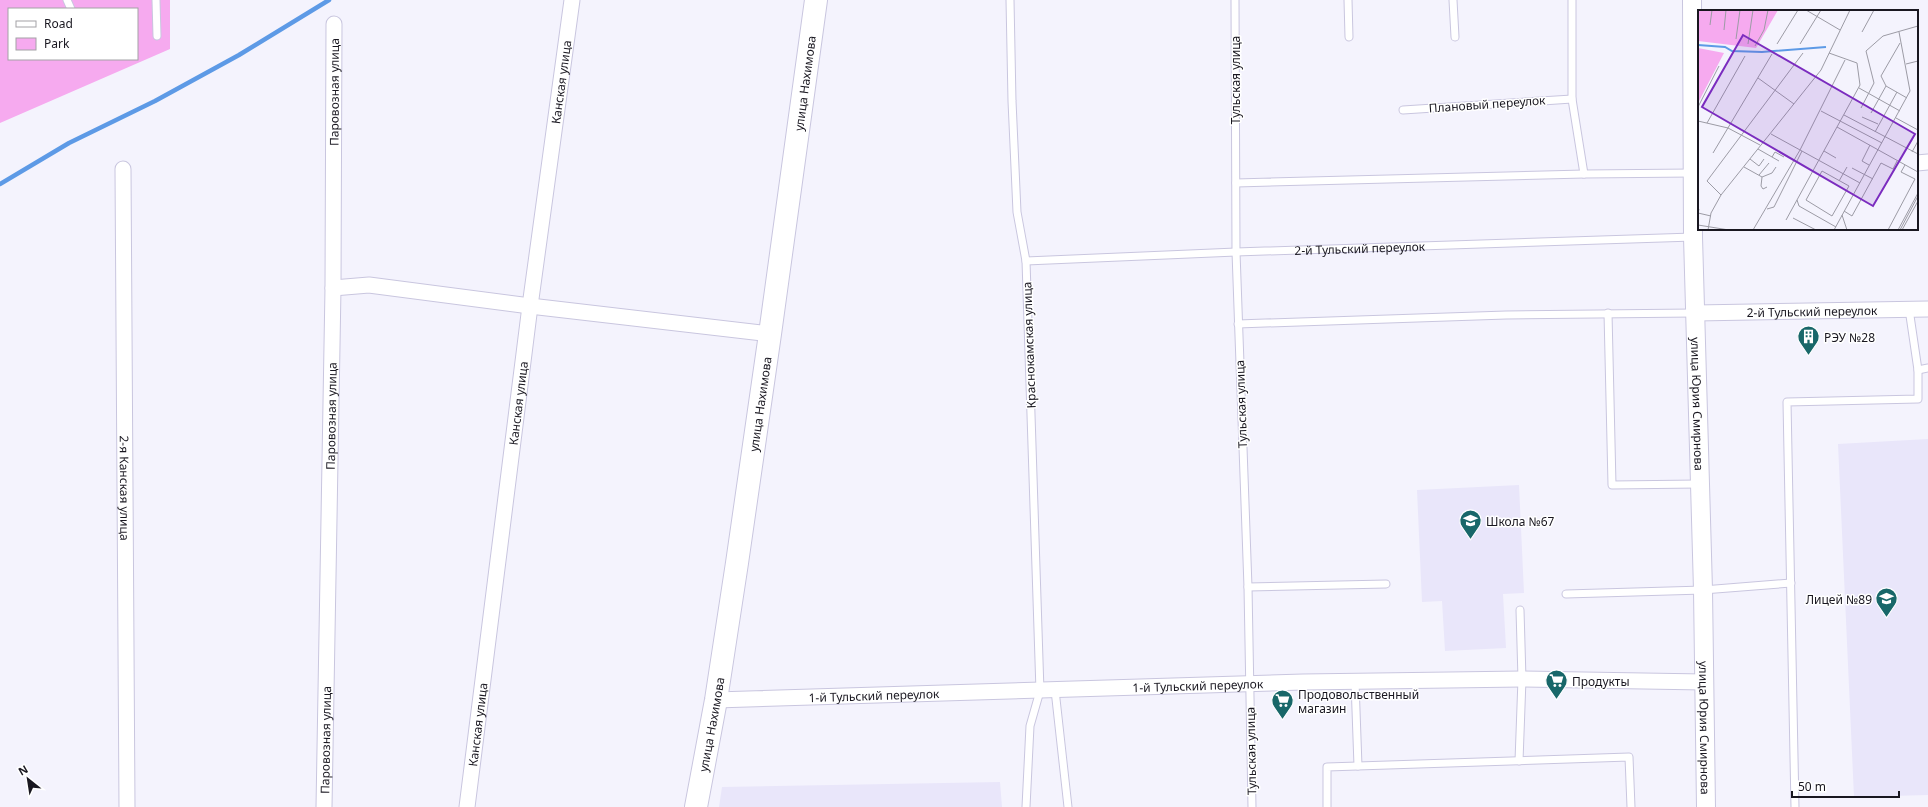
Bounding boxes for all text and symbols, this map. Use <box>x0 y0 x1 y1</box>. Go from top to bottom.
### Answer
legend <box>8 8 138 60</box>
inset map <box>1698 10 1918 230</box>
text: Road <box>44 15 73 32</box>
street label: улица Нахимова <box>790 34 820 132</box>
text: Park <box>44 35 70 52</box>
street label: Тульская улица <box>1227 36 1244 124</box>
street label: Паровозная улица <box>325 38 342 146</box>
street label: Канская улица <box>547 39 575 125</box>
street label: Плановый переулок <box>1428 91 1547 117</box>
street label: 2-й Тульский переулок <box>1294 237 1426 259</box>
street label: Краснокамская улица <box>1018 281 1040 409</box>
street label: 2-й Тульский переулок <box>1746 301 1878 321</box>
building icon: РЭУ №28 <box>1796 324 1822 357</box>
place label: РЭУ №28 <box>1824 329 1875 346</box>
street label: улица Юрия Смирнова <box>1687 337 1708 471</box>
street label: улица Нахимова <box>745 355 775 453</box>
street label: Канская улица <box>504 360 531 446</box>
street label: Тульская улица <box>1231 360 1251 448</box>
street label: Паровозная улица <box>321 362 340 470</box>
street label: 2-я Канская улица <box>116 435 134 541</box>
school or university icon: Школа №67 <box>1457 508 1483 541</box>
place label: Школа №67 <box>1486 513 1555 530</box>
school or university icon: Лицей №89 <box>1874 586 1900 619</box>
place label: Лицей №89 <box>1806 591 1872 608</box>
street label: улица Юрия Смирнова <box>1695 661 1714 795</box>
supermarket icon: Продукты <box>1544 668 1570 701</box>
place label: Продукты <box>1572 673 1630 690</box>
street label: 1-й Тульский переулок <box>1132 675 1264 696</box>
street label: улица Нахимова <box>694 676 728 773</box>
street label: Канская улица <box>464 682 491 768</box>
street label: 1-й Тульский переулок <box>808 685 940 706</box>
street label: Паровозная улица <box>316 686 335 794</box>
place label: Продовольственный магазин <box>1298 686 1419 717</box>
supermarket icon: Продовольственный магазин <box>1270 688 1296 721</box>
street label: Тульская улица <box>1242 707 1260 795</box>
north arrow <box>8 759 48 799</box>
text: N <box>15 761 30 779</box>
scale bar <box>1792 773 1899 799</box>
text: 50 m <box>1798 778 1826 795</box>

